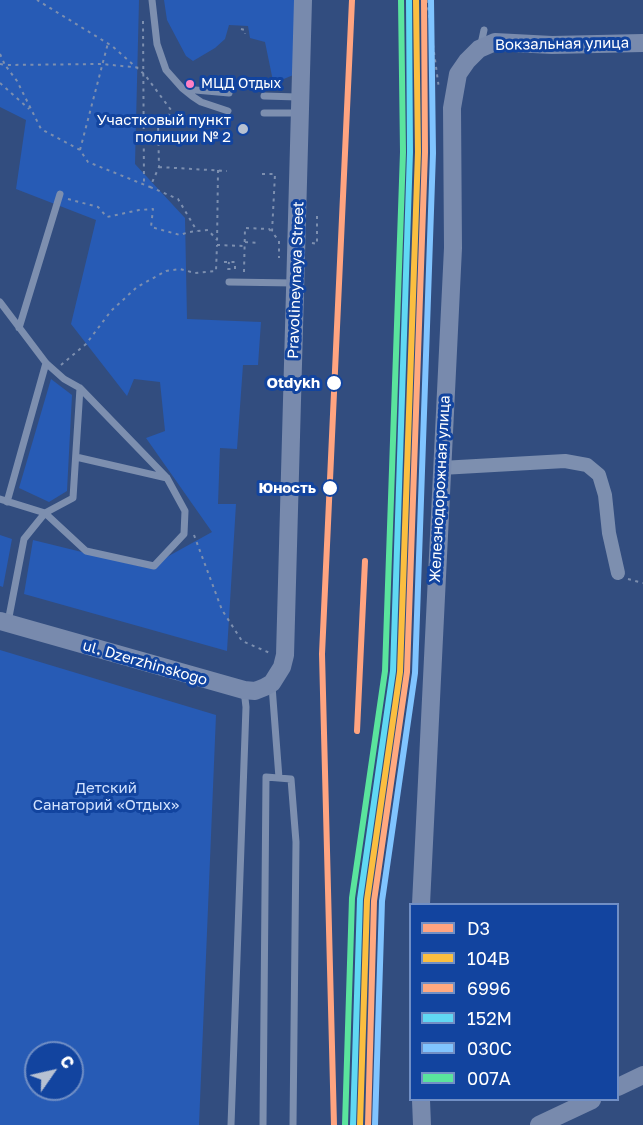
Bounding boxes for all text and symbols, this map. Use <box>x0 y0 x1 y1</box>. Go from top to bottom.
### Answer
street label: Вокзальная улица <box>495 34 629 54</box>
place label: МЦД Отдых <box>201 76 281 92</box>
marker: МЦД Отдых <box>184 78 196 90</box>
place label: Участковый пункт полиции № 2 <box>97 111 231 146</box>
marker: Участковый пункт полиции № 2 <box>236 122 250 136</box>
street label: Pravolineynaya Street <box>284 201 308 359</box>
place label: Otdykh <box>266 374 320 392</box>
marker: Otdykh <box>325 374 343 392</box>
street label: Железнодорожная улица <box>426 395 454 583</box>
place label: Юность <box>258 479 316 497</box>
marker: Юность <box>321 479 339 497</box>
street label: ul. Dzerzhinskogo <box>80 637 210 689</box>
park label: Детский Санаторий «Отдых» <box>33 779 179 814</box>
legend <box>409 903 619 1101</box>
text: D3 <box>467 917 490 939</box>
text: 104В <box>467 947 510 969</box>
text: 6996 <box>467 977 511 999</box>
text: 152М <box>467 1007 512 1029</box>
text: 030C <box>467 1037 512 1059</box>
north arrow <box>24 1041 84 1101</box>
text: С <box>56 1052 79 1072</box>
text: 007А <box>467 1067 511 1089</box>

